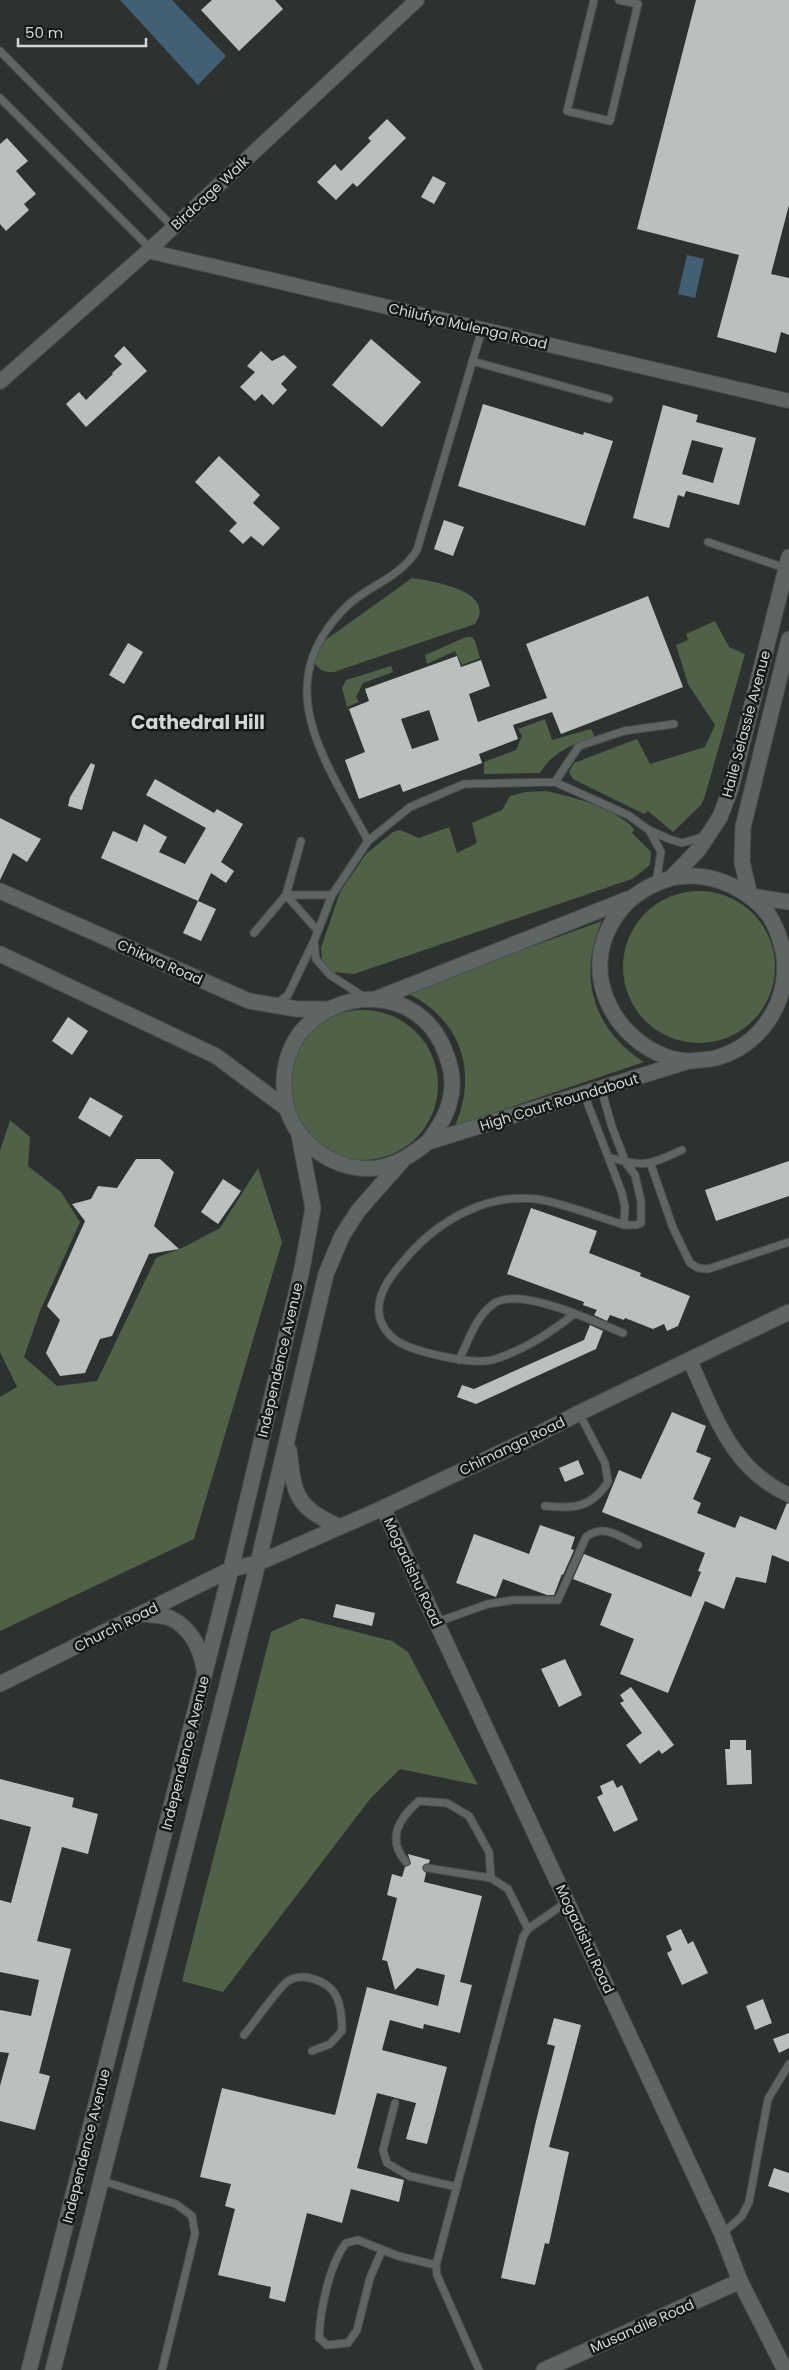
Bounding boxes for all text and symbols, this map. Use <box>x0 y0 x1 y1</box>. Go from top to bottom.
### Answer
scale bar <box>18 15 145 47</box>
text: 50 m <box>25 22 63 43</box>
street label: Birdcage Walk <box>166 151 254 235</box>
street label: Chilufya Mulenga Road <box>387 298 549 354</box>
street label: Haile Selassie Avenue <box>717 648 775 800</box>
district label: Cathedral Hill <box>131 709 265 736</box>
street label: Chikwa Road <box>114 934 206 990</box>
street label: High Court Roundabout <box>477 1068 641 1136</box>
street label: Independence Avenue <box>252 1280 308 1439</box>
street label: Chimanga Road <box>456 1412 568 1480</box>
street label: Mogadishu Road <box>379 1514 447 1630</box>
street label: Church Road <box>71 1597 161 1657</box>
street label: Independence Avenue <box>156 1674 214 1832</box>
street label: Mogadishu Road <box>551 1881 619 1997</box>
street label: Independence Avenue <box>57 2067 115 2225</box>
street label: Musandile Road <box>587 2294 697 2358</box>

